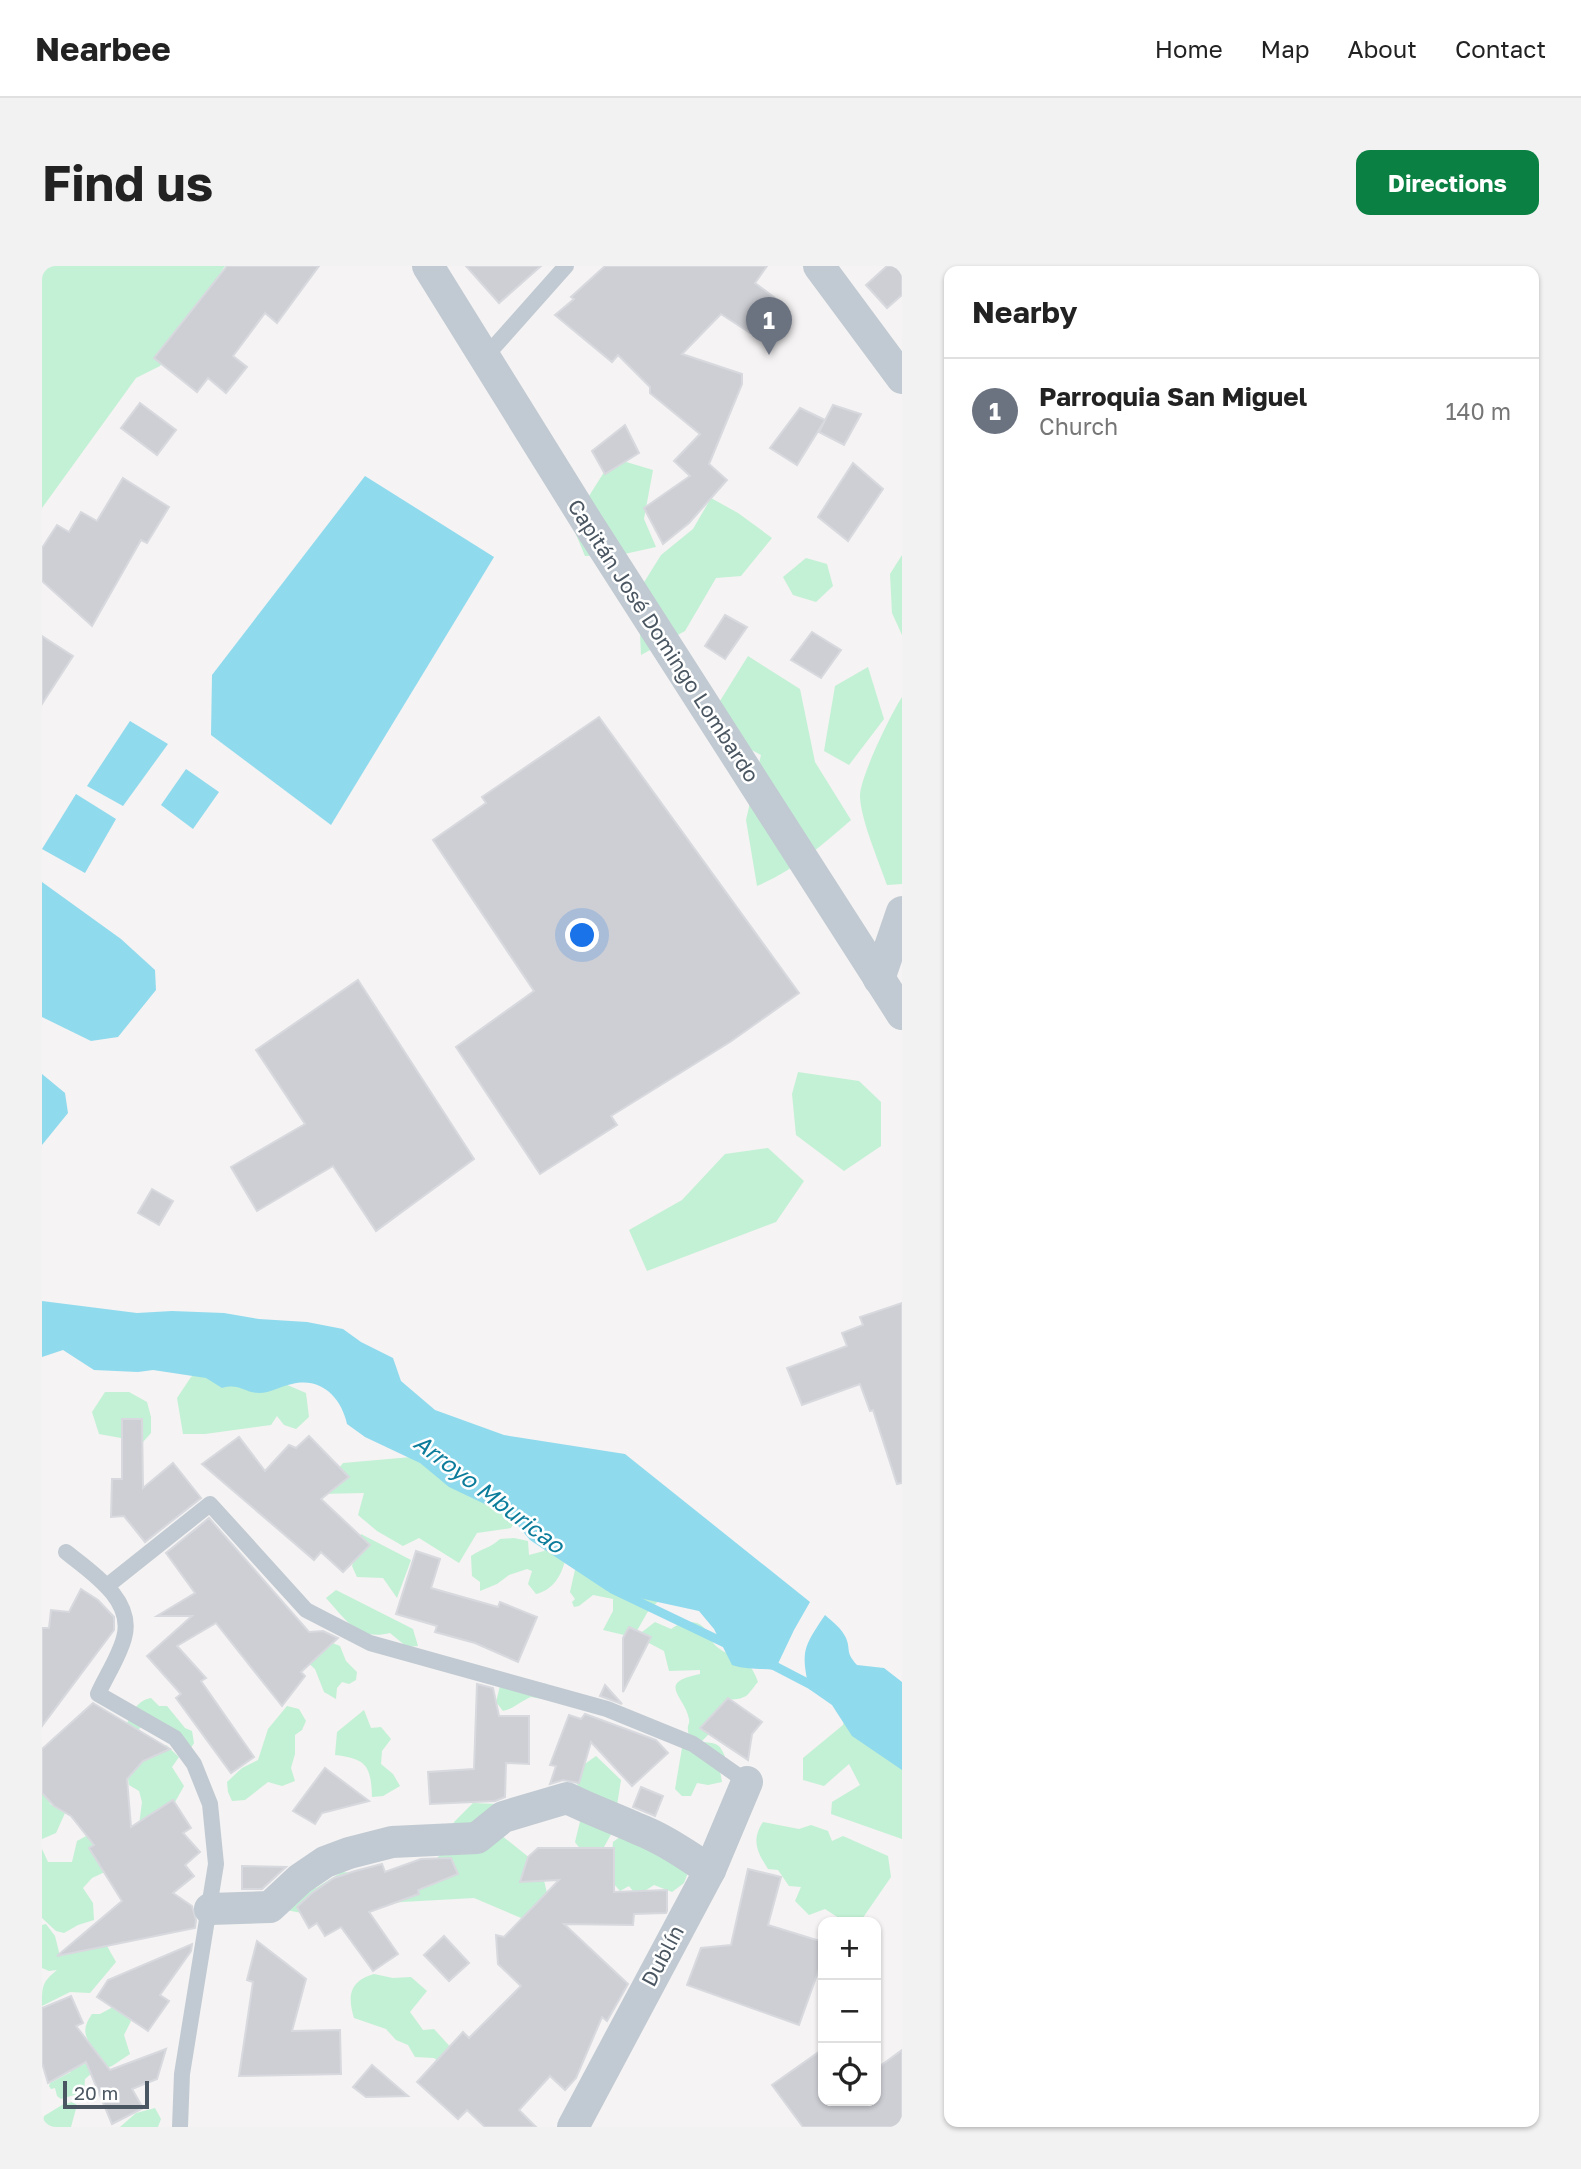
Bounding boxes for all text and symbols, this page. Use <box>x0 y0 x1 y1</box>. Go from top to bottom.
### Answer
text: Nearbee <box>35 29 171 68</box>
text: Home <box>1155 34 1223 63</box>
text: Map <box>1261 34 1310 63</box>
text: About <box>1348 34 1417 63</box>
text: Contact <box>1455 34 1546 63</box>
button: Directions <box>1356 150 1539 215</box>
text: Find us <box>42 153 213 212</box>
text: Nearby <box>972 294 1077 330</box>
pin: 1 <box>746 297 792 355</box>
text: Parroquia San Miguel <box>1039 381 1307 412</box>
text: 1 <box>989 397 1001 425</box>
text: 140 m <box>1445 397 1511 425</box>
text: Church <box>1039 412 1118 440</box>
street label: Capitán José Domingo Lombardo <box>562 494 765 787</box>
your location <box>565 918 599 952</box>
water label: Arroyo Mburicao <box>409 1428 571 1559</box>
map controls <box>818 1917 881 2106</box>
button: + <box>818 1917 881 1980</box>
street label: Dublín <box>635 1920 689 1991</box>
button: − <box>818 1980 881 2043</box>
button: locate <box>818 2043 881 2106</box>
scale bar <box>63 2078 149 2110</box>
text: 20 m <box>74 2081 118 2104</box>

